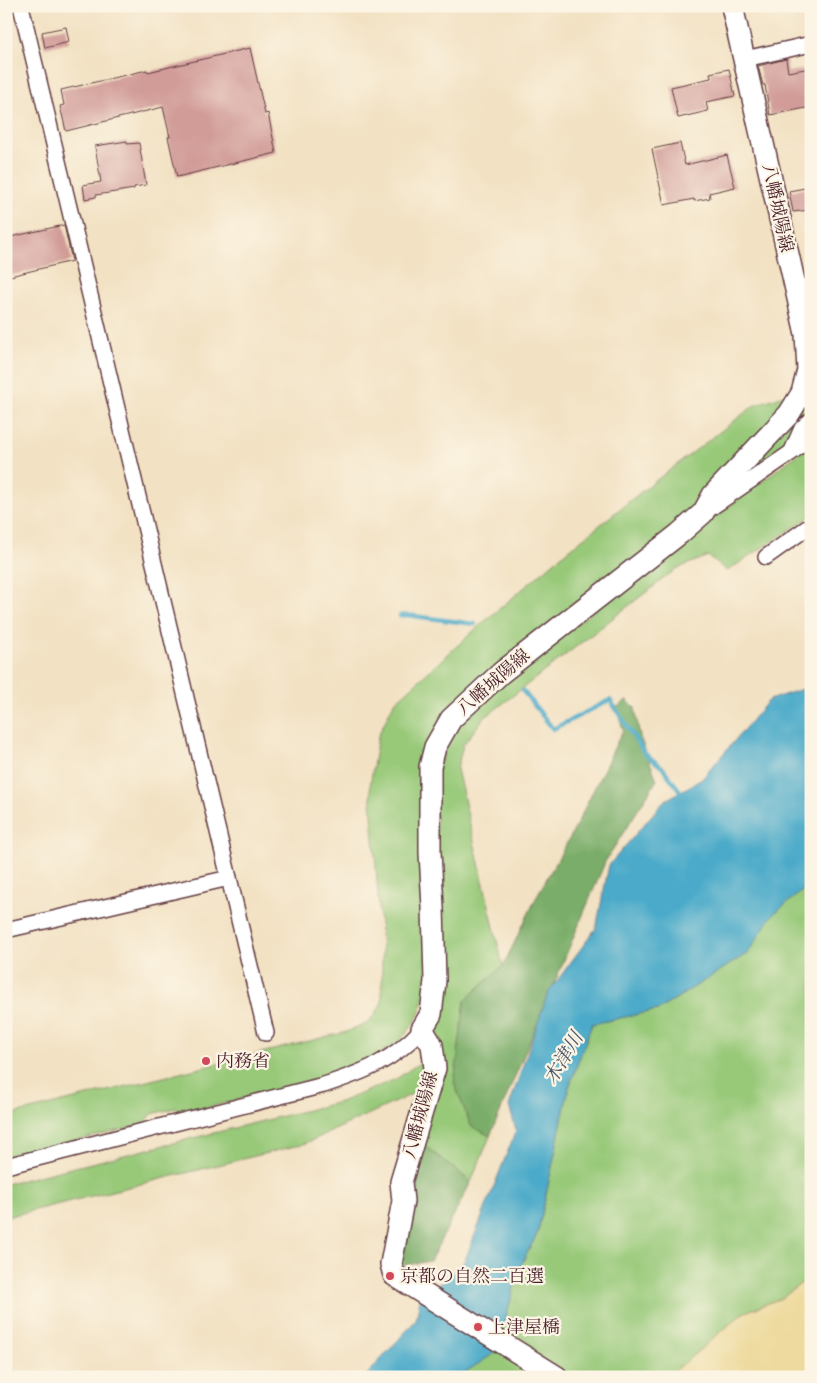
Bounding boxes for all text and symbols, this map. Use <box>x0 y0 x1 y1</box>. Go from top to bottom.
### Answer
street label: 八幡城陽線 <box>758 162 798 254</box>
street label: 八幡城陽線 <box>452 644 534 720</box>
water label: 木津川 <box>538 1026 589 1088</box>
place label: 内務省 <box>216 1050 270 1072</box>
marker: 内務省 <box>200 1055 212 1067</box>
street label: 八幡城陽線 <box>398 1069 442 1161</box>
place label: 京都の自然二百選 <box>400 1265 544 1287</box>
marker: 京都の自然二百選 <box>384 1270 396 1282</box>
place label: 上津屋橋 <box>488 1316 560 1338</box>
marker: 上津屋橋 <box>472 1321 484 1333</box>

